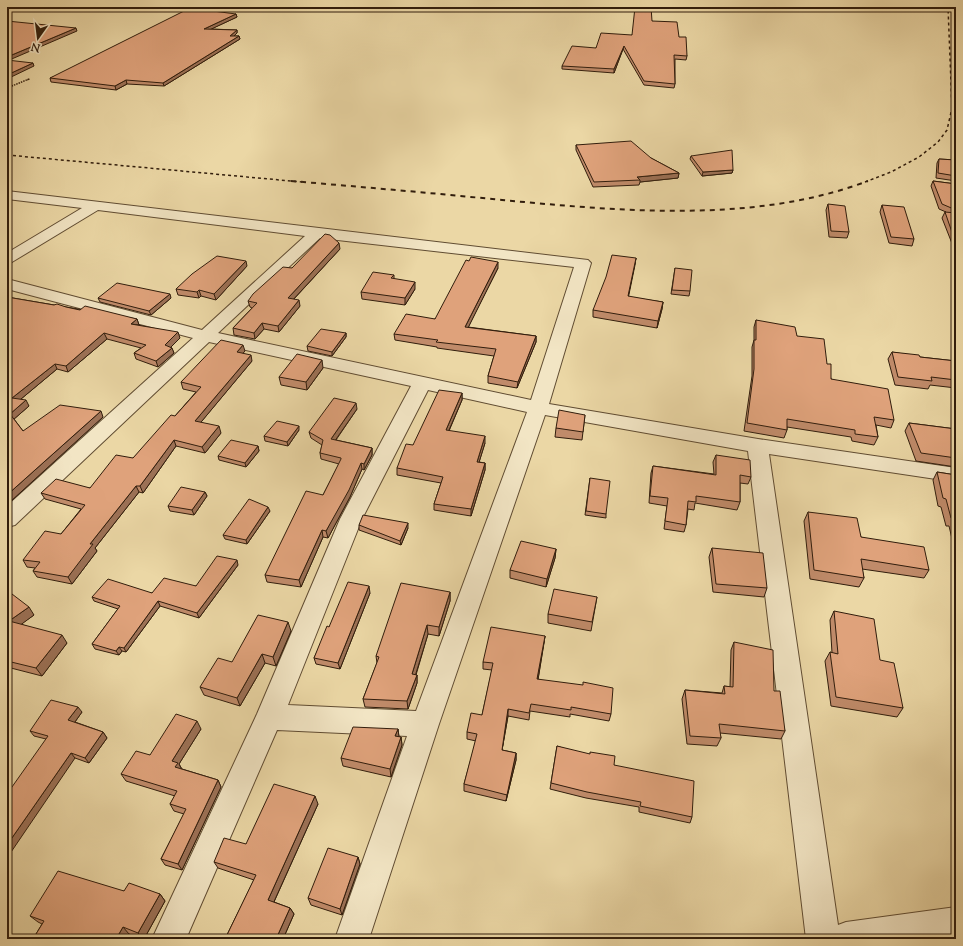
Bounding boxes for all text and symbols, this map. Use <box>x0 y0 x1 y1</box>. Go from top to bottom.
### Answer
north arrow <box>18 18 58 58</box>
text: N <box>29 38 43 56</box>

